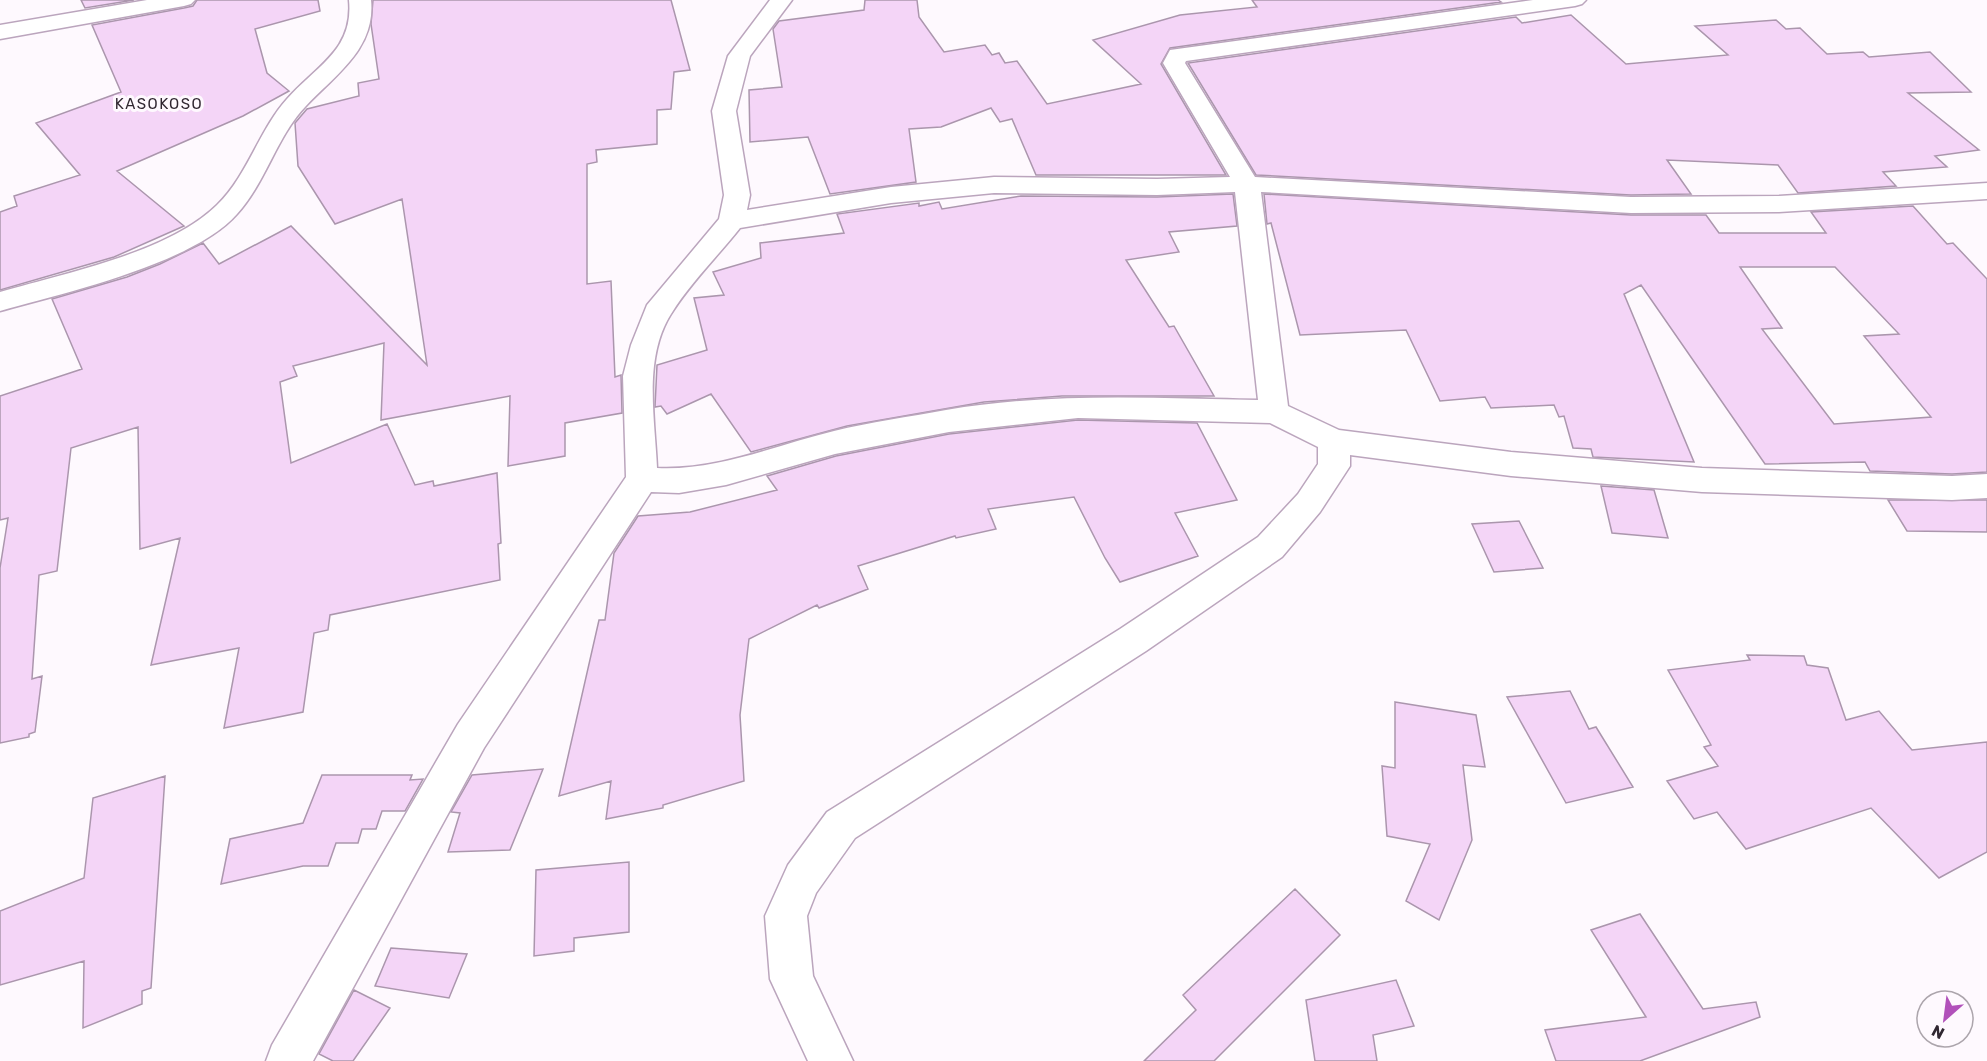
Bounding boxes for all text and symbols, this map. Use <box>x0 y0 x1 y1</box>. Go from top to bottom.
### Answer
district label: KASOKOSO <box>115 95 203 113</box>
north arrow <box>1915 989 1975 1049</box>
text: N <box>1929 1021 1948 1043</box>

